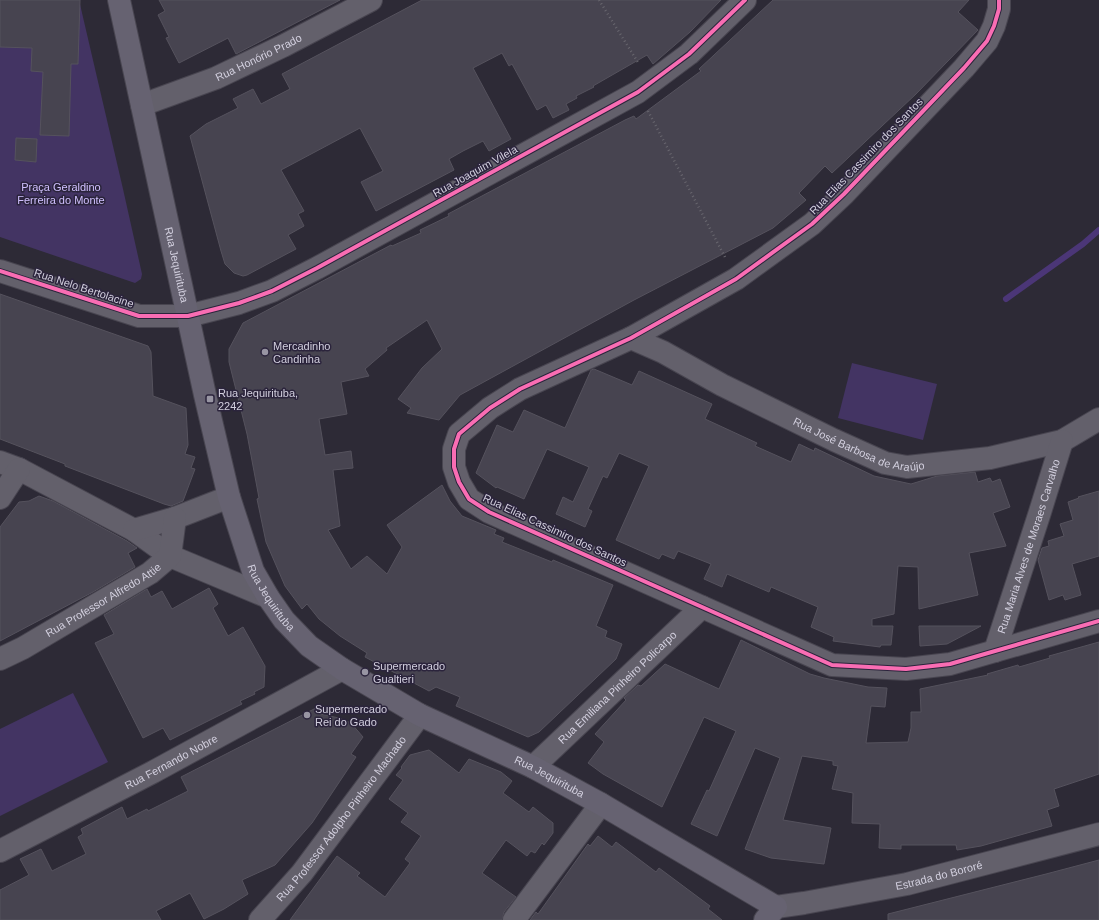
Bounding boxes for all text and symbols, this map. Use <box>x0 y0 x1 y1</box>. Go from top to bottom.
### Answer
street label: Rua Honório Prado <box>213 31 304 83</box>
street label: Rua Elias Cassimiro dos Santos <box>807 95 925 217</box>
street label: Rua Joaquim Vilela <box>431 142 520 199</box>
park label: Praça Geraldino Ferreira do Monte <box>17 181 105 206</box>
street label: Rua Jequirituba <box>163 226 191 305</box>
street label: Rua Nelo Bertolacine <box>33 266 135 310</box>
place label: Mercadinho Candinha <box>273 340 330 365</box>
marker: Mercadinho Candinha <box>260 347 270 357</box>
place label: Rua Jequirituba, 2242 <box>218 387 298 412</box>
marker: Rua Jequirituba, 2242 <box>205 394 215 404</box>
street label: Rua José Barbosa de Araújo <box>791 415 925 474</box>
street label: Rua Maria Alves de Moraes Carvalho <box>995 458 1062 635</box>
street label: Rua Elias Cassimiro dos Santos <box>481 491 629 569</box>
street label: Rua Professor Alfredo Attie <box>44 561 163 639</box>
street label: Rua Jequirituba <box>245 563 298 634</box>
street label: Rua Emiliana Pinheiro Policarpo <box>556 629 679 746</box>
place label: Supermercado Gualtieri <box>373 660 445 685</box>
marker: Supermercado Gualtieri <box>360 667 370 677</box>
place label: Supermercado Rei do Gado <box>315 703 387 728</box>
marker: Supermercado Rei do Gado <box>302 710 312 720</box>
street label: Rua Fernando Nobre <box>123 732 220 792</box>
street label: Rua Professor Adolpho Pinheiro Machado <box>274 734 408 904</box>
street label: Rua Jequirituba <box>513 753 587 800</box>
street label: Estrada do Bororé <box>894 859 984 892</box>

